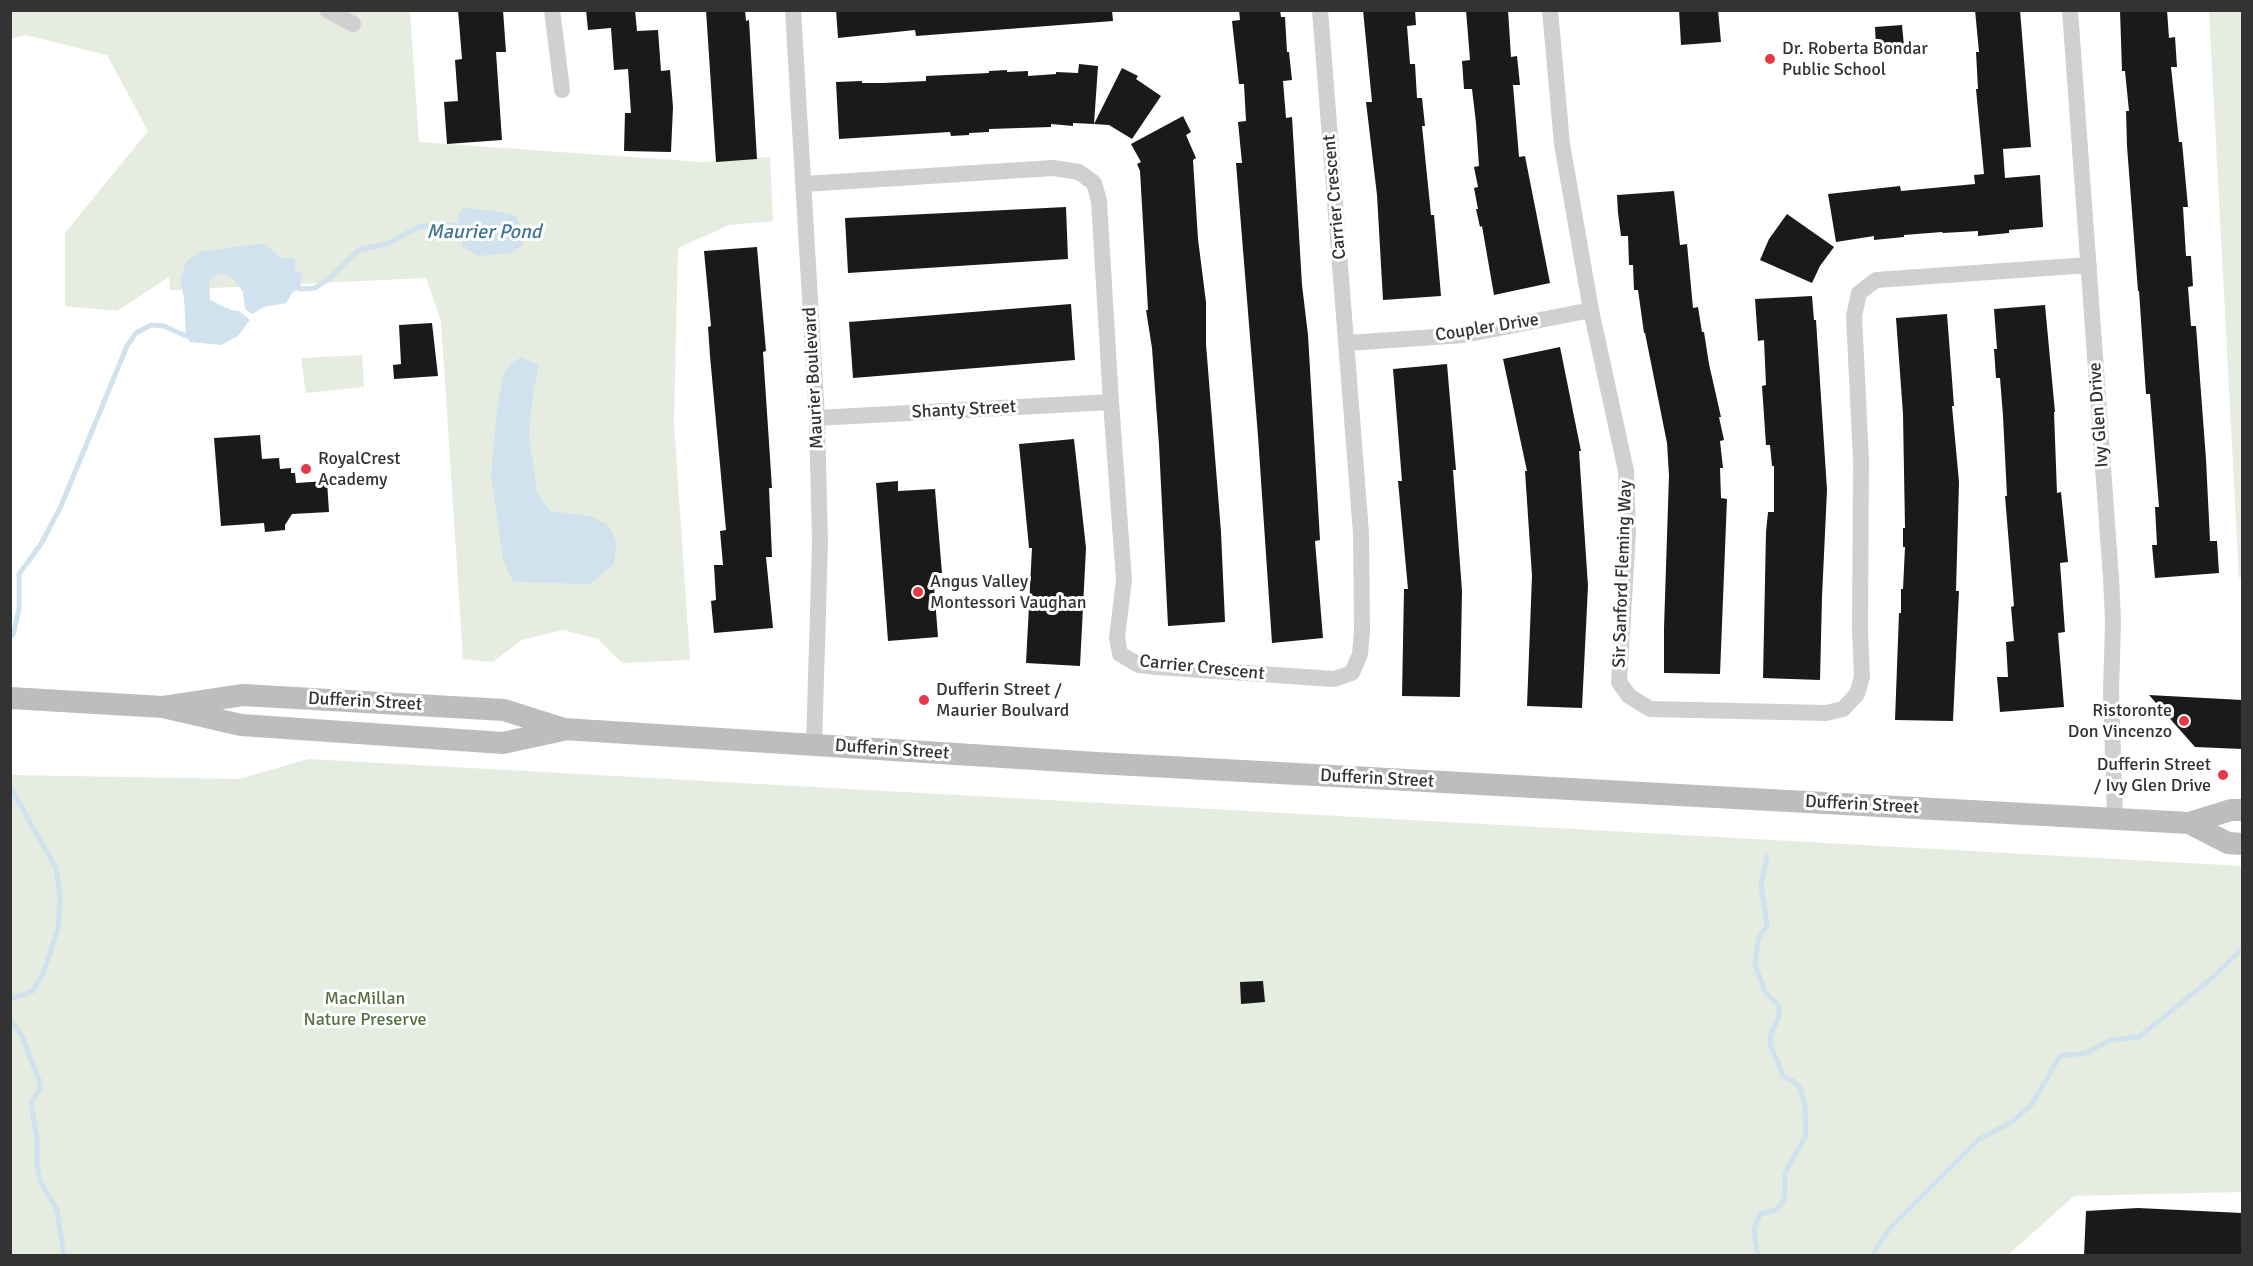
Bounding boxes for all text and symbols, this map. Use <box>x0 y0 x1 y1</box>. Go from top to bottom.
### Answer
place label: Dr. Roberta Bondar Public School <box>1782 38 1928 80</box>
marker: Dr. Roberta Bondar Public School <box>1763 52 1777 66</box>
street label: Carrier Crescent <box>1319 134 1351 260</box>
water label: Maurier Pond <box>427 221 541 245</box>
street label: Maurier Boulevard <box>799 306 829 450</box>
street label: Coupler Drive <box>1434 309 1540 347</box>
street label: Ivy Glen Drive <box>2085 362 2113 468</box>
street label: Shanty Street <box>911 396 1017 424</box>
place label: RoyalCrest Academy <box>318 448 401 490</box>
marker: RoyalCrest Academy <box>299 462 313 476</box>
street label: Sir Sanford Fleming Way <box>1609 480 1637 668</box>
place label: Angus Valley Montessori Vaughan <box>930 571 1087 614</box>
marker: Angus Valley Montessori Vaughan <box>911 585 925 599</box>
street label: Carrier Crescent <box>1138 651 1266 685</box>
place label: Dufferin Street / Maurier Boulvard <box>936 679 1069 722</box>
street label: Dufferin Street <box>307 688 423 716</box>
marker: Dufferin Street / Maurier Boulvard <box>917 693 931 707</box>
place label: Ristoronte Don Vincenzo <box>2068 700 2172 742</box>
marker: Ristoronte Don Vincenzo <box>2177 714 2191 728</box>
street label: Dufferin Street <box>834 735 950 765</box>
place label: Dufferin Street / Ivy Glen Drive <box>2094 754 2211 796</box>
street label: Dufferin Street <box>1319 765 1435 793</box>
marker: Dufferin Street / Ivy Glen Drive <box>2216 768 2230 782</box>
street label: Dufferin Street <box>1804 791 1920 819</box>
park label: MacMillan Nature Preserve <box>304 988 426 1030</box>

